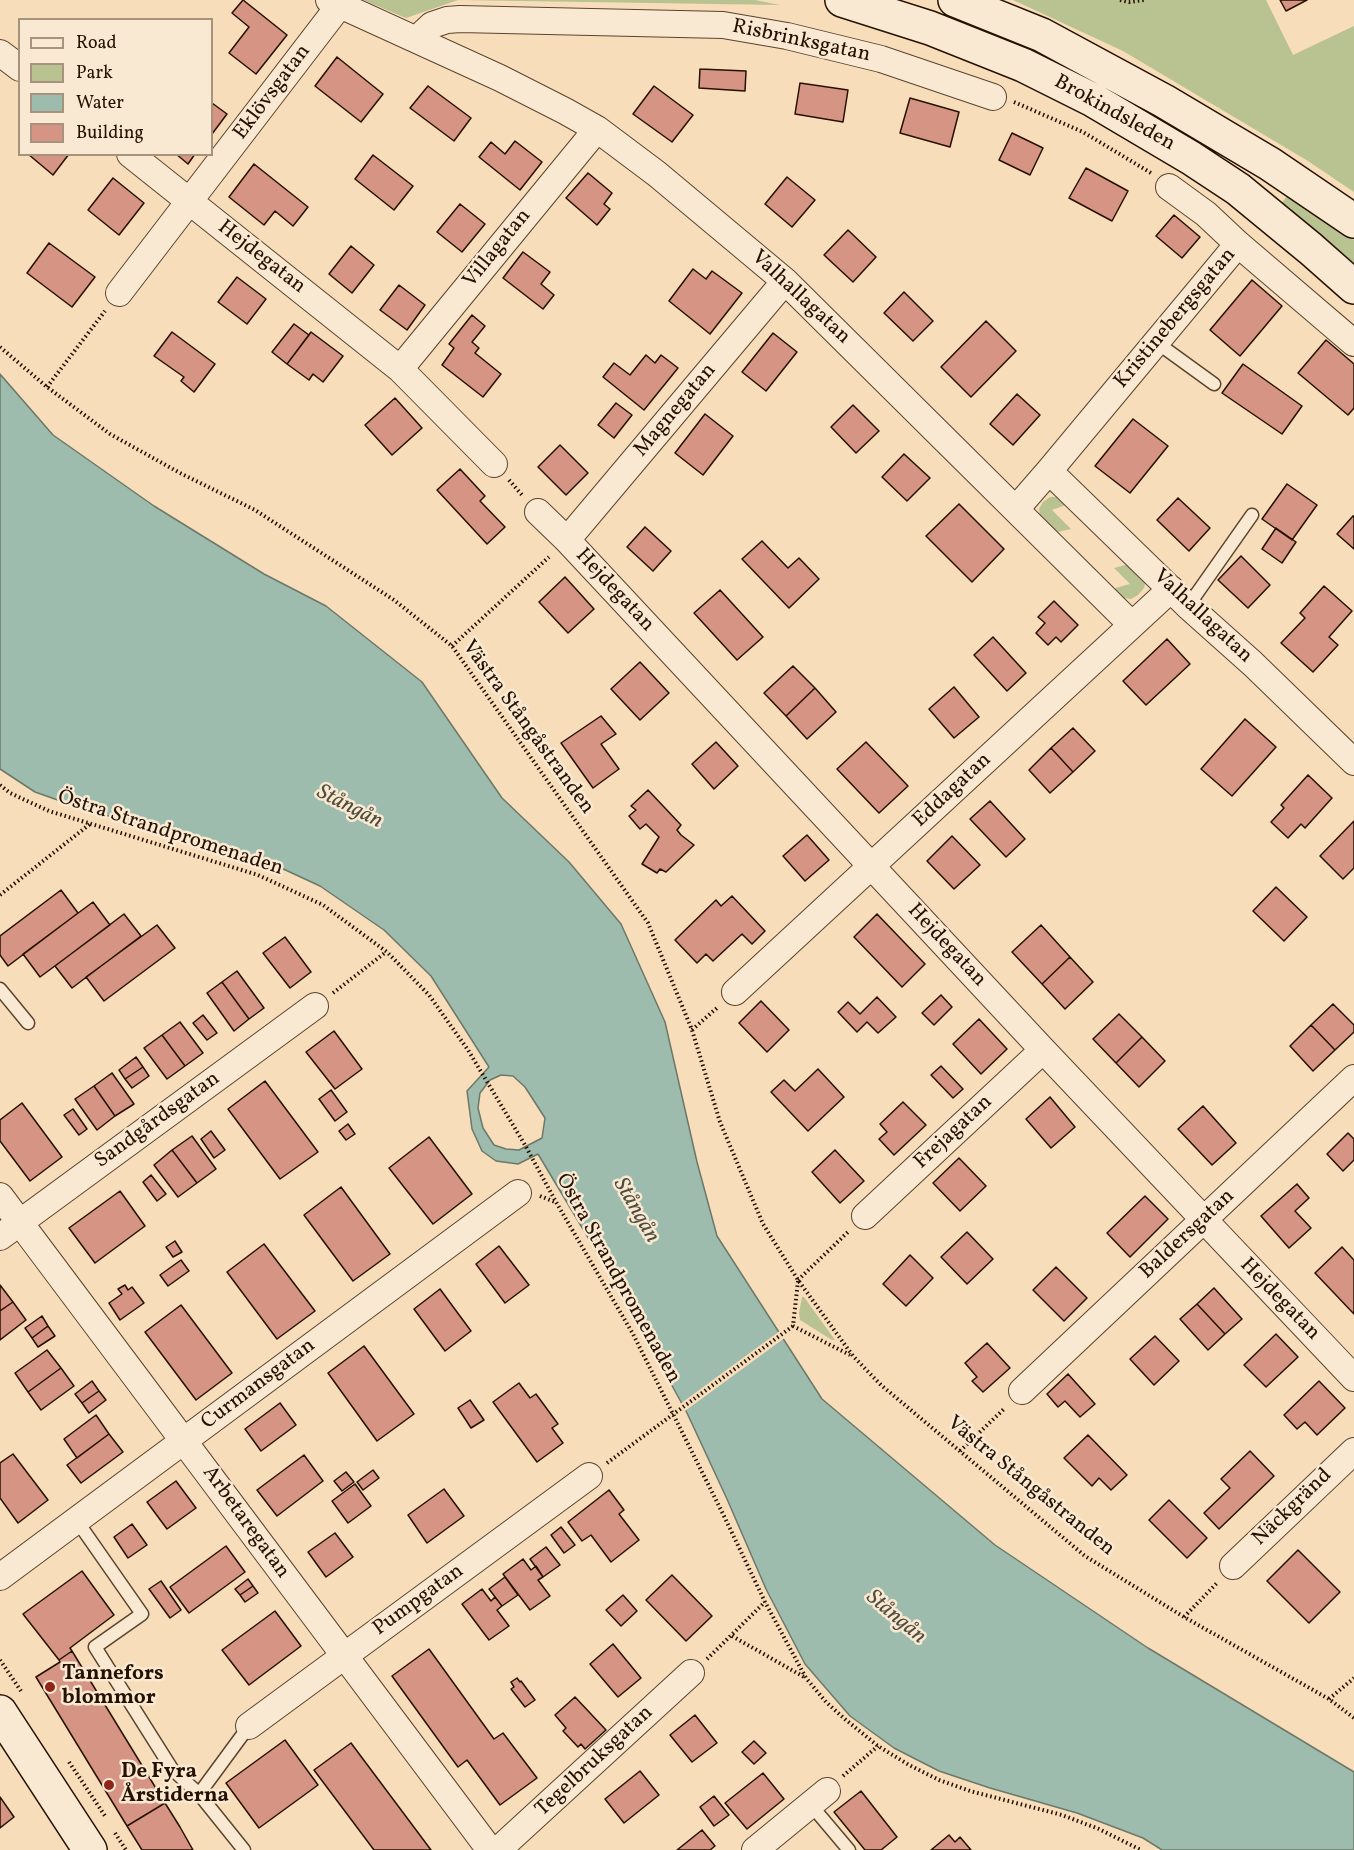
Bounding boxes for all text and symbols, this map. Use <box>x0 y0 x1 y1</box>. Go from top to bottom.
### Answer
street label: Risbrinksgatan <box>730 15 872 69</box>
legend <box>18 18 213 156</box>
text: Road <box>76 31 117 56</box>
street label: Eklövsgatan <box>229 40 317 146</box>
text: Park <box>76 61 113 86</box>
street label: Brokindsleden <box>1049 70 1179 158</box>
text: Water <box>76 91 124 116</box>
text: Building <box>76 121 144 146</box>
street label: Villagatan <box>459 205 537 293</box>
street label: Hejdegatan <box>212 216 310 300</box>
street label: Kristinebergsgatan <box>1110 244 1242 394</box>
street label: Valhallagatan <box>745 246 855 350</box>
street label: Magnegatan <box>630 359 722 463</box>
street label: Hejdegatan <box>569 544 659 638</box>
street label: Valhallagatan <box>1147 565 1257 669</box>
street label: Västra Stångåstranden <box>455 636 599 820</box>
street label: Eddagatan <box>909 748 997 834</box>
water label: Stångån <box>312 780 386 836</box>
street label: Östra Strandpromenaden <box>54 786 286 882</box>
street label: Hejdegatan <box>901 899 991 993</box>
street label: Sandgårdsgatan <box>91 1067 225 1175</box>
street label: Frejagatan <box>910 1091 998 1175</box>
street label: Östra Strandpromenaden <box>549 1170 685 1388</box>
water label: Stångån <box>606 1174 664 1248</box>
street label: Baldersgatan <box>1135 1185 1241 1285</box>
street label: Hejdegatan <box>1234 1254 1324 1346</box>
street label: Curmansgatan <box>197 1334 321 1436</box>
street label: Västra Stångåstranden <box>941 1411 1119 1563</box>
street label: Arbetaregatan <box>196 1462 294 1584</box>
street label: Näckgränd <box>1248 1464 1338 1552</box>
street label: Pumpgatan <box>369 1560 469 1642</box>
water label: Stångån <box>859 1585 931 1651</box>
place label: Tannefors blommor <box>62 1662 164 1712</box>
marker: Tannefors blommor <box>43 1680 57 1694</box>
street label: Tegelbruksgatan <box>531 1701 659 1823</box>
place label: De Fyra Årstiderna <box>121 1760 229 1810</box>
marker: De Fyra Årstiderna <box>102 1778 116 1792</box>

